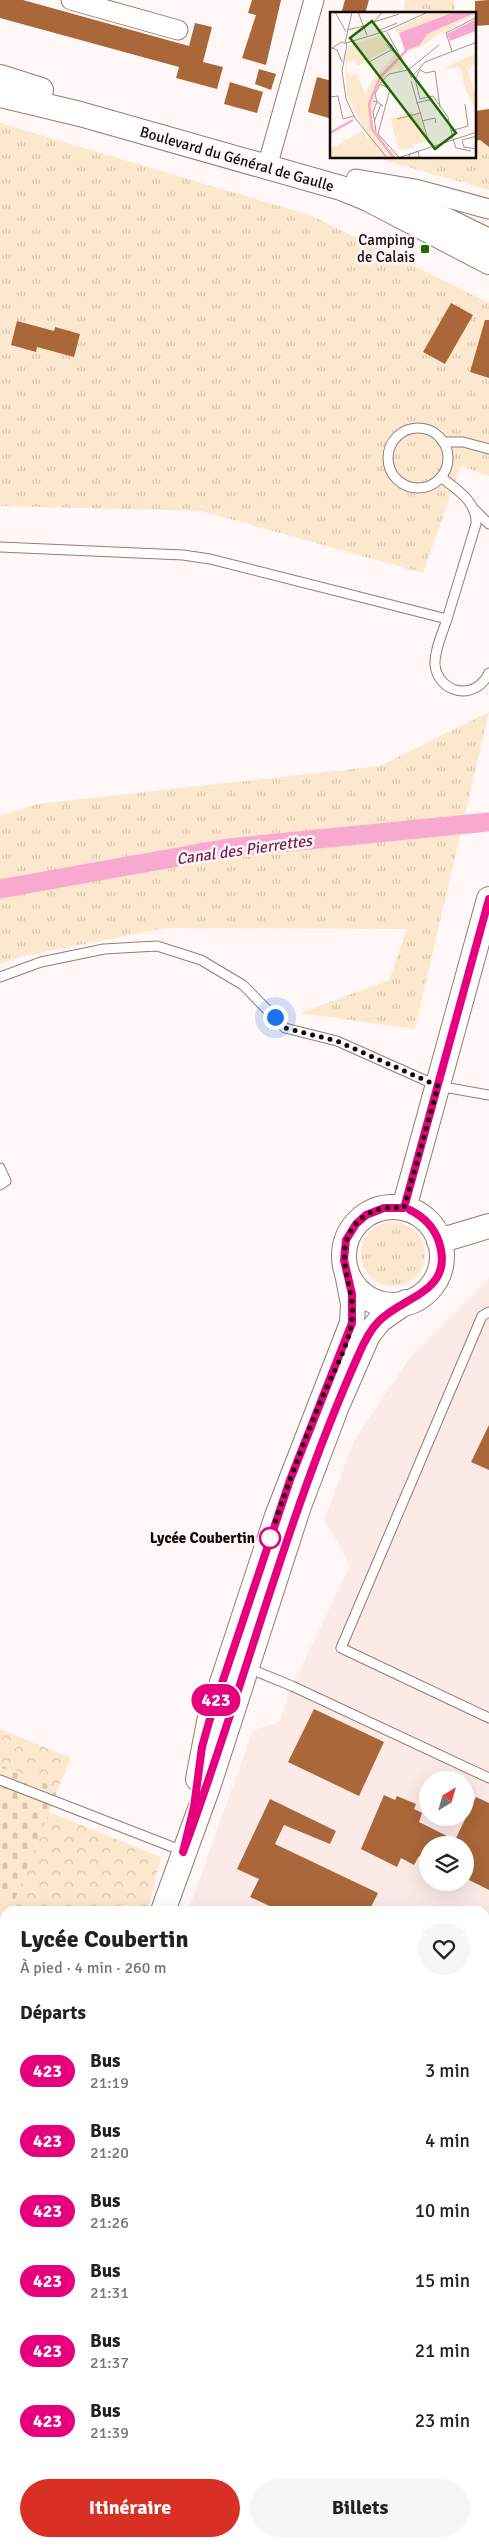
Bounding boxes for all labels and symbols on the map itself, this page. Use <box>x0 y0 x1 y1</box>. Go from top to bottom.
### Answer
inset map <box>330 12 476 159</box>
street label: Boulevard du Général de Gaulle <box>138 123 336 195</box>
place label: Camping de Calais <box>357 231 415 266</box>
marker: Camping de Calais <box>419 243 431 255</box>
water label: Canal des Pierrettes <box>175 830 315 869</box>
your location <box>263 1005 288 1030</box>
marker: Lycée Coubertin <box>259 1527 281 1549</box>
place label: Lycée Coubertin <box>150 1529 255 1547</box>
line badge: 423 <box>187 1684 245 1716</box>
north arrow <box>419 1771 474 1826</box>

